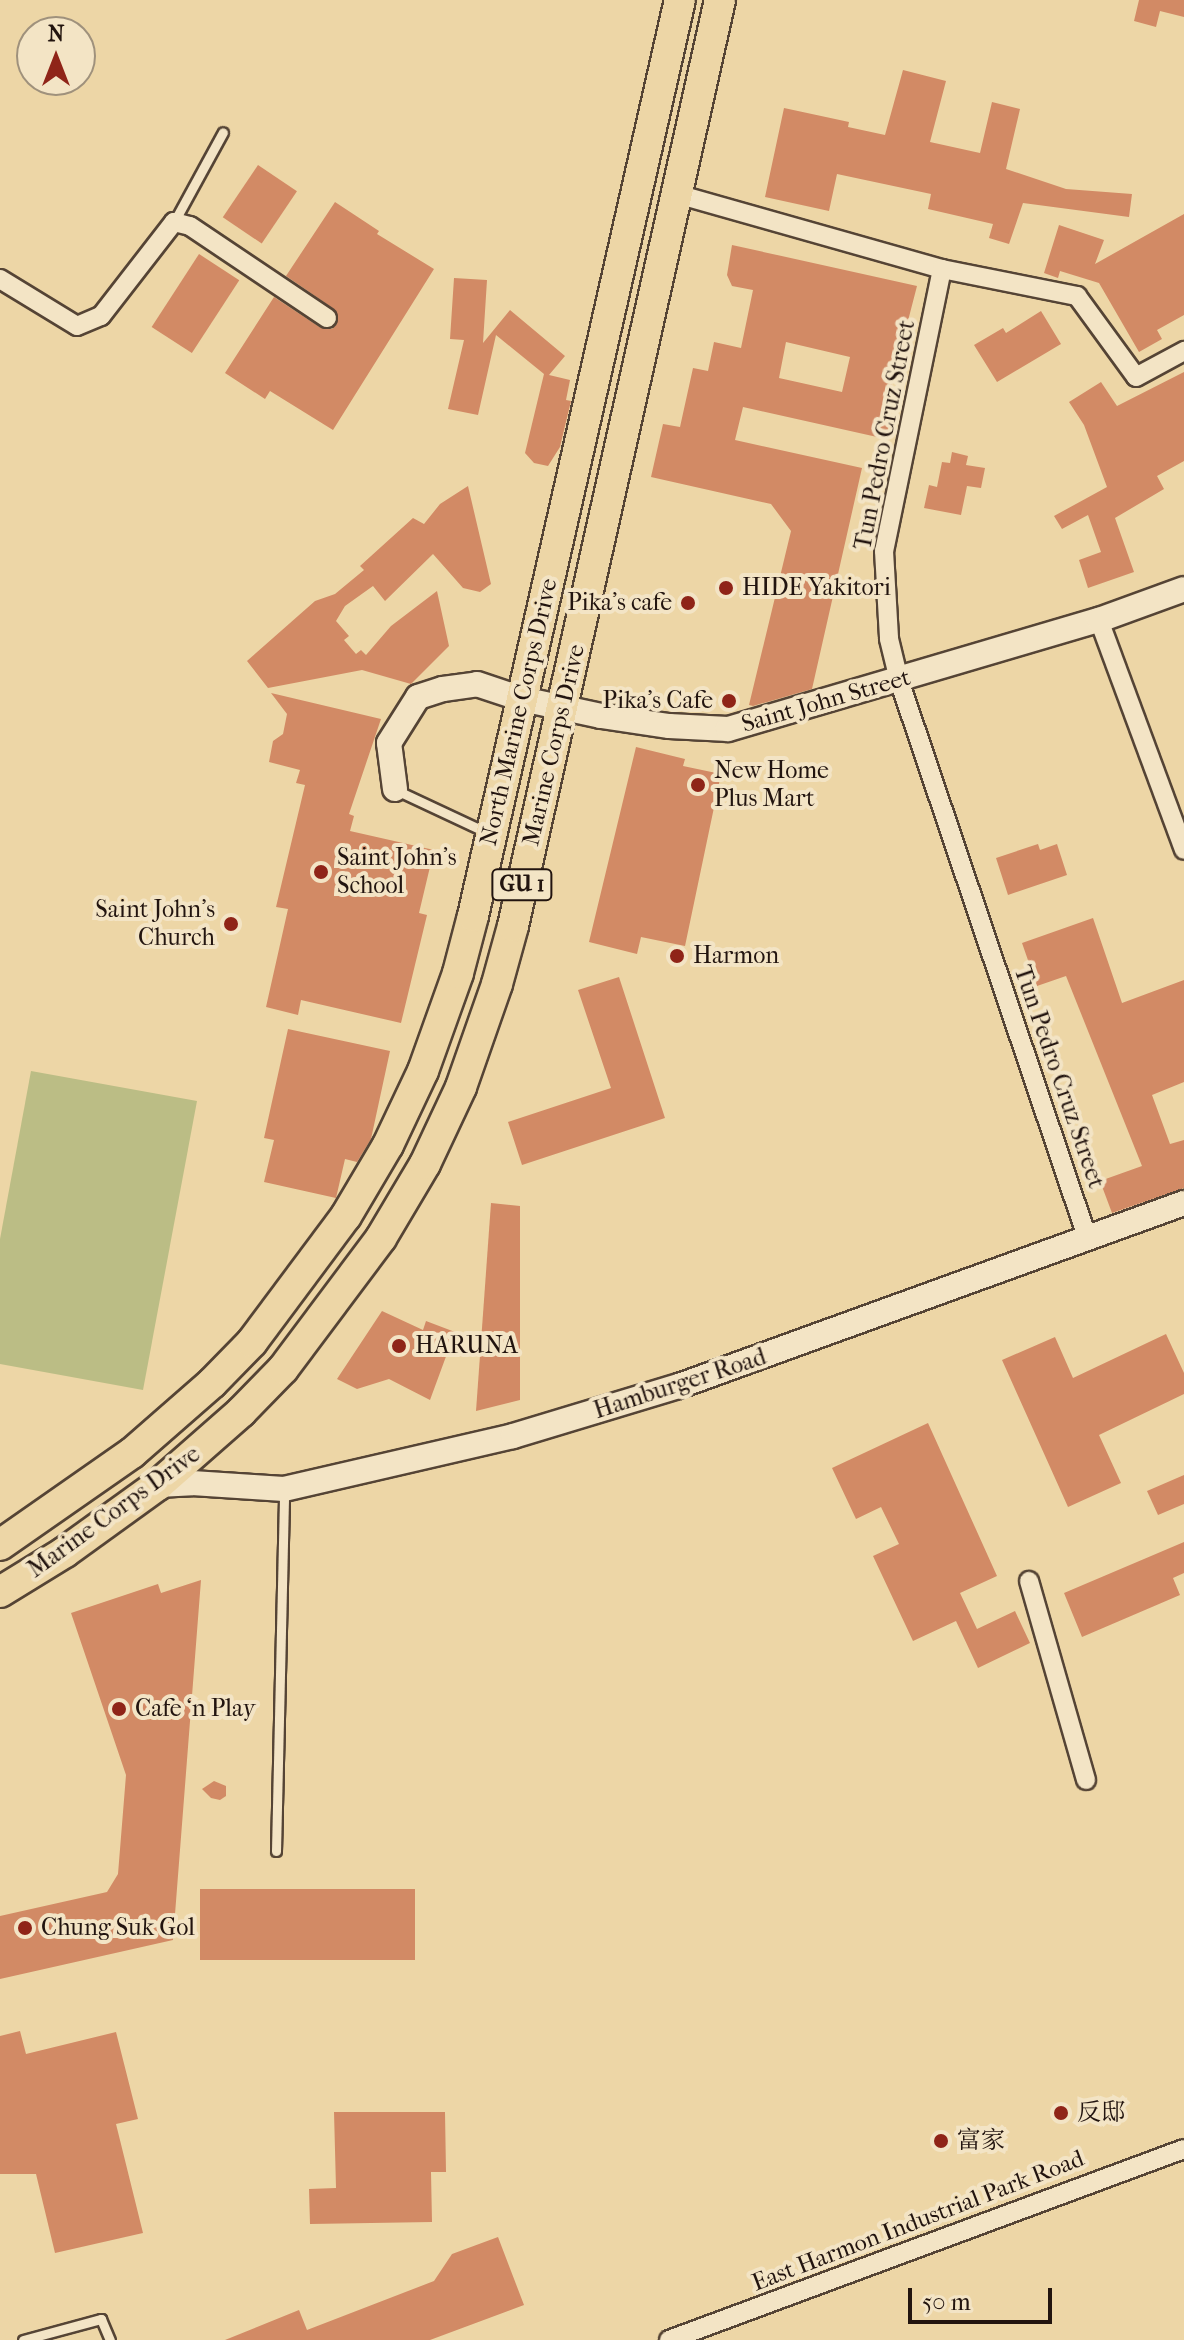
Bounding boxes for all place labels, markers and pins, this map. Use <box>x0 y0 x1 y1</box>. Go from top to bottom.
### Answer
place label: HIDE Yakitori <box>742 574 891 602</box>
marker: HIDE Yakitori <box>717 579 735 597</box>
place label: Pika's cafe <box>567 589 672 617</box>
marker: Pika's cafe <box>679 594 697 612</box>
place label: Pika's Cafe <box>603 687 713 715</box>
marker: Pika's Cafe <box>720 692 738 710</box>
place label: New Home Plus Mart <box>714 757 829 813</box>
marker: New Home Plus Mart <box>689 776 707 794</box>
place label: Saint John's School <box>337 844 457 900</box>
marker: Saint John's School <box>312 863 330 881</box>
place label: Saint John's Church <box>95 896 215 952</box>
marker: Saint John's Church <box>222 915 240 933</box>
place label: Harmon <box>693 942 779 970</box>
marker: Harmon <box>668 947 686 965</box>
place label: HARUNA <box>415 1332 518 1360</box>
marker: HARUNA <box>390 1337 408 1355</box>
place label: Cafe ‘n Play <box>135 1695 255 1723</box>
marker: Cafe ‘n Play <box>110 1700 128 1718</box>
place label: Chung Suk Gol <box>41 1914 195 1942</box>
marker: Chung Suk Gol <box>16 1919 34 1937</box>
place label: 反邸 <box>1077 2099 1125 2127</box>
marker: 反邸 <box>1052 2104 1070 2122</box>
place label: 富家 <box>957 2127 1005 2155</box>
marker: 富家 <box>932 2132 950 2150</box>

